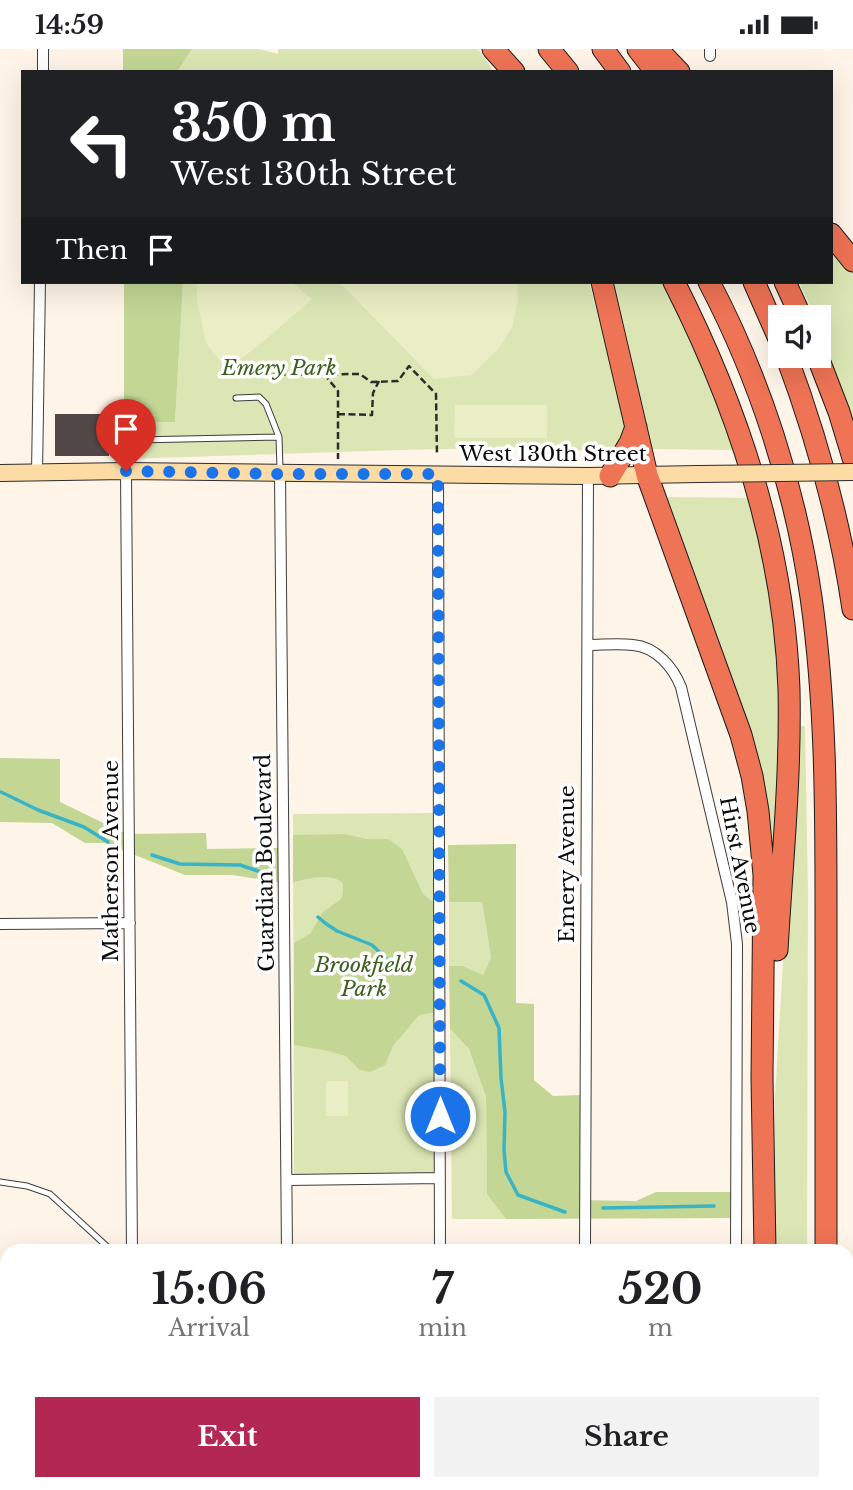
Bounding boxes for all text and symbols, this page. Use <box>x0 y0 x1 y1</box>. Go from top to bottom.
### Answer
text: 14:59 <box>35 9 104 41</box>
text: 350 m <box>171 93 336 154</box>
icon: left <box>56 98 147 189</box>
text: West 130th Street <box>171 154 457 194</box>
icon: arrive <box>142 231 180 269</box>
text: Then <box>56 234 128 266</box>
map controls <box>768 305 831 368</box>
button: sound <box>768 305 831 368</box>
park label: Emery Park <box>220 355 337 381</box>
pin <box>96 399 156 471</box>
icon: arrive <box>107 410 145 448</box>
street label: West 130th Street <box>458 441 647 467</box>
street label: Guardian Boulevard <box>250 754 280 972</box>
street label: Matherson Avenue <box>98 760 124 962</box>
street label: Emery Avenue <box>554 785 580 943</box>
street label: Hirst Avenue <box>714 794 766 936</box>
park label: Brookfield Park <box>314 952 414 1002</box>
position arrow <box>403 1079 477 1153</box>
text: 15:06 <box>152 1263 267 1315</box>
text: 7 <box>432 1263 453 1315</box>
text: 520 <box>618 1263 702 1315</box>
text: Arrival <box>168 1314 250 1342</box>
text: min <box>418 1314 467 1342</box>
text: m <box>648 1314 673 1342</box>
button: Exit <box>35 1397 420 1477</box>
button: Share <box>434 1397 819 1477</box>

